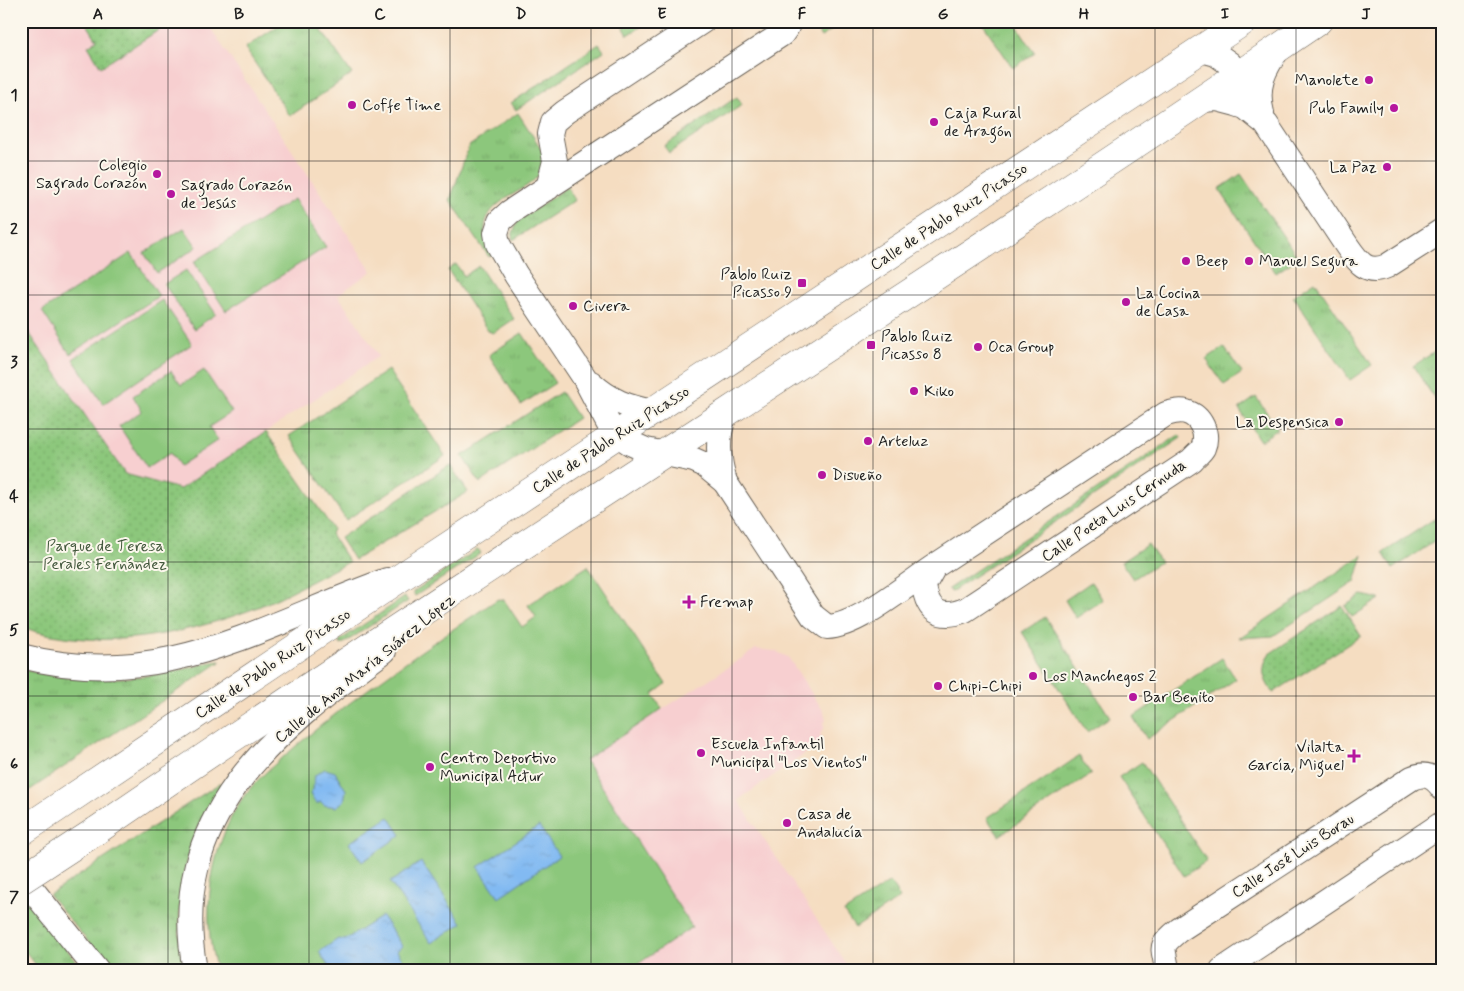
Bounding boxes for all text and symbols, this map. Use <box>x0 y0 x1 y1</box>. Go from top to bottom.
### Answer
text: A <box>93 4 103 25</box>
text: B <box>234 4 244 25</box>
text: C <box>374 4 386 25</box>
text: D <box>515 4 527 25</box>
text: E <box>657 4 667 25</box>
text: F <box>798 4 807 25</box>
text: G <box>938 4 949 25</box>
text: H <box>1079 4 1090 25</box>
text: I <box>1221 4 1230 25</box>
text: J <box>1361 4 1371 25</box>
place label: Manolete <box>1295 70 1359 91</box>
marker: Manolete <box>1363 74 1375 86</box>
text: 1 <box>10 85 18 106</box>
place label: Coffe Time <box>362 95 441 116</box>
place label: Pub Family <box>1309 98 1384 119</box>
marker: Coffe Time <box>346 99 358 111</box>
marker: Pub Family <box>1388 102 1400 114</box>
place label: Caja Rural de Aragón <box>944 103 1021 143</box>
marker: Caja Rural de Aragón <box>928 116 940 128</box>
place label: Colegio Sagrado Corazón <box>36 155 147 195</box>
place label: La Paz <box>1329 157 1377 178</box>
street label: Calle de Pablo Ruiz Picasso <box>866 158 1032 276</box>
marker: La Paz <box>1381 161 1393 173</box>
marker: Colegio Sagrado Corazón <box>151 168 163 180</box>
place label: Sagrado Corazón de Jesús <box>181 175 292 214</box>
marker: Sagrado Corazón de Jesús <box>165 188 177 200</box>
text: 2 <box>10 219 18 240</box>
place label: Beep <box>1196 251 1228 272</box>
place label: Manuel Segura <box>1259 251 1358 273</box>
marker: Beep <box>1180 255 1192 267</box>
marker: Manuel Segura <box>1243 255 1255 267</box>
place label: Pablo Ruiz Picasso 9 <box>720 264 792 303</box>
marker: Pablo Ruiz Picasso 9 <box>796 277 808 289</box>
place label: La Cocina de Casa <box>1136 283 1201 322</box>
place label: Civera <box>583 296 630 317</box>
marker: La Cocina de Casa <box>1120 296 1132 308</box>
marker: Civera <box>567 300 579 312</box>
place label: Pablo Ruiz Picasso 8 <box>881 326 953 365</box>
place label: Oca Group <box>988 337 1054 358</box>
marker: Pablo Ruiz Picasso 8 <box>865 339 877 351</box>
marker: Oca Group <box>972 341 984 353</box>
text: 3 <box>10 352 18 373</box>
street label: Calle de Pablo Ruiz Picasso <box>528 381 694 499</box>
place label: Kiko <box>924 381 954 402</box>
marker: Kiko <box>908 385 920 397</box>
place label: La Despensica <box>1236 412 1329 433</box>
marker: La Despensica <box>1333 416 1345 428</box>
place label: Arteluz <box>878 431 928 452</box>
marker: Arteluz <box>862 435 874 447</box>
street label: Calle Poeta Luis Cernuda <box>1038 455 1190 567</box>
place label: Disueño <box>832 465 882 486</box>
marker: Disueño <box>816 469 828 481</box>
text: 4 <box>9 486 19 507</box>
park label: Parque de Teresa Perales Fernández <box>43 536 167 575</box>
street label: Calle de Ana María Suárez López <box>271 590 460 748</box>
place label: Fremap <box>700 592 754 613</box>
marker: Fremap <box>682 595 696 609</box>
street label: Calle de Pablo Ruiz Picasso <box>191 604 355 724</box>
text: 5 <box>9 620 19 641</box>
place label: Los Manchegos 2 <box>1043 666 1157 687</box>
marker: Los Manchegos 2 <box>1027 670 1039 682</box>
place label: Chipi-Chipi <box>948 676 1022 697</box>
marker: Chipi-Chipi <box>932 680 944 692</box>
place label: Bar Benito <box>1143 687 1214 708</box>
marker: Bar Benito <box>1127 691 1139 703</box>
place label: Escuela Infantil Municipal "Los Vientos" <box>711 734 867 773</box>
place label: Vilalta García, Miguel <box>1247 737 1344 777</box>
marker: Escuela Infantil Municipal "Los Vientos" <box>695 747 707 759</box>
place label: Centro Deportivo Municipal Actur <box>440 748 557 787</box>
marker: Vilalta García, Miguel <box>1348 750 1360 762</box>
text: 6 <box>10 754 18 775</box>
marker: Centro Deportivo Municipal Actur <box>424 761 436 773</box>
place label: Casa de Andalucía <box>797 804 863 843</box>
street label: Calle José Luis Borau <box>1228 809 1358 903</box>
marker: Casa de Andalucía <box>781 817 793 829</box>
text: 7 <box>9 887 19 908</box>

